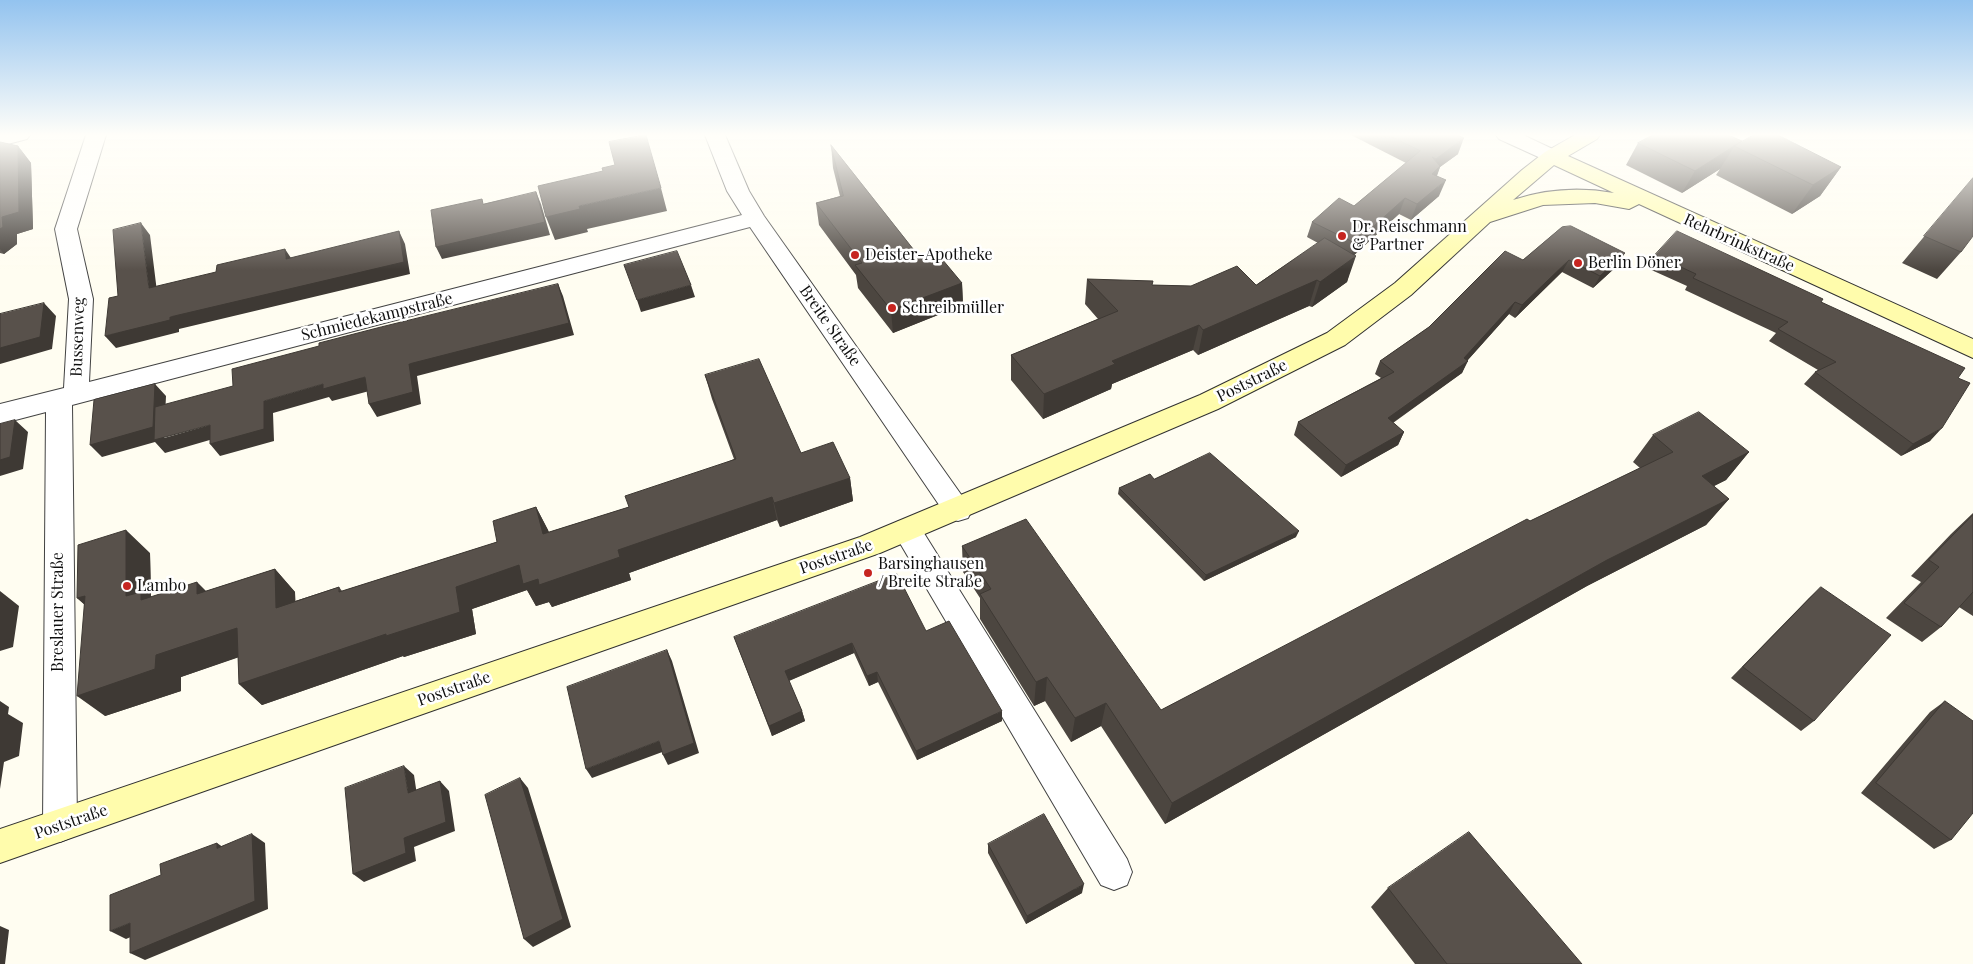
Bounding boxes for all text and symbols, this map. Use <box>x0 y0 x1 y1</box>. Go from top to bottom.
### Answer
street label: Rehrbrinkstraße <box>1681 210 1797 276</box>
place label: Dr. Reischmann & Partner <box>1352 217 1467 255</box>
marker: Dr. Reischmann & Partner <box>1336 230 1348 242</box>
place label: Deister-Apotheke <box>865 245 993 265</box>
marker: Deister-Apotheke <box>849 249 861 261</box>
place label: Berlin Döner <box>1588 253 1681 273</box>
marker: Berlin Döner <box>1572 257 1584 269</box>
street label: Breite Straße <box>795 282 865 370</box>
street label: Schmiedekampstraße <box>299 289 455 345</box>
street label: Bussenweg <box>67 297 89 377</box>
place label: Schreibmüller <box>902 298 1004 318</box>
marker: Schreibmüller <box>886 302 898 314</box>
street label: Poststraße <box>1214 356 1290 406</box>
street label: Poststraße <box>797 536 875 578</box>
street label: Breslauer Straße <box>48 552 68 672</box>
place label: Barsinghausen / Breite Straße <box>878 554 984 592</box>
marker: Barsinghausen / Breite Straße <box>862 567 874 579</box>
place label: Lambo <box>137 576 186 596</box>
marker: Lambo <box>121 580 133 592</box>
street label: Poststraße <box>415 668 493 710</box>
street label: Poststraße <box>32 801 110 843</box>

